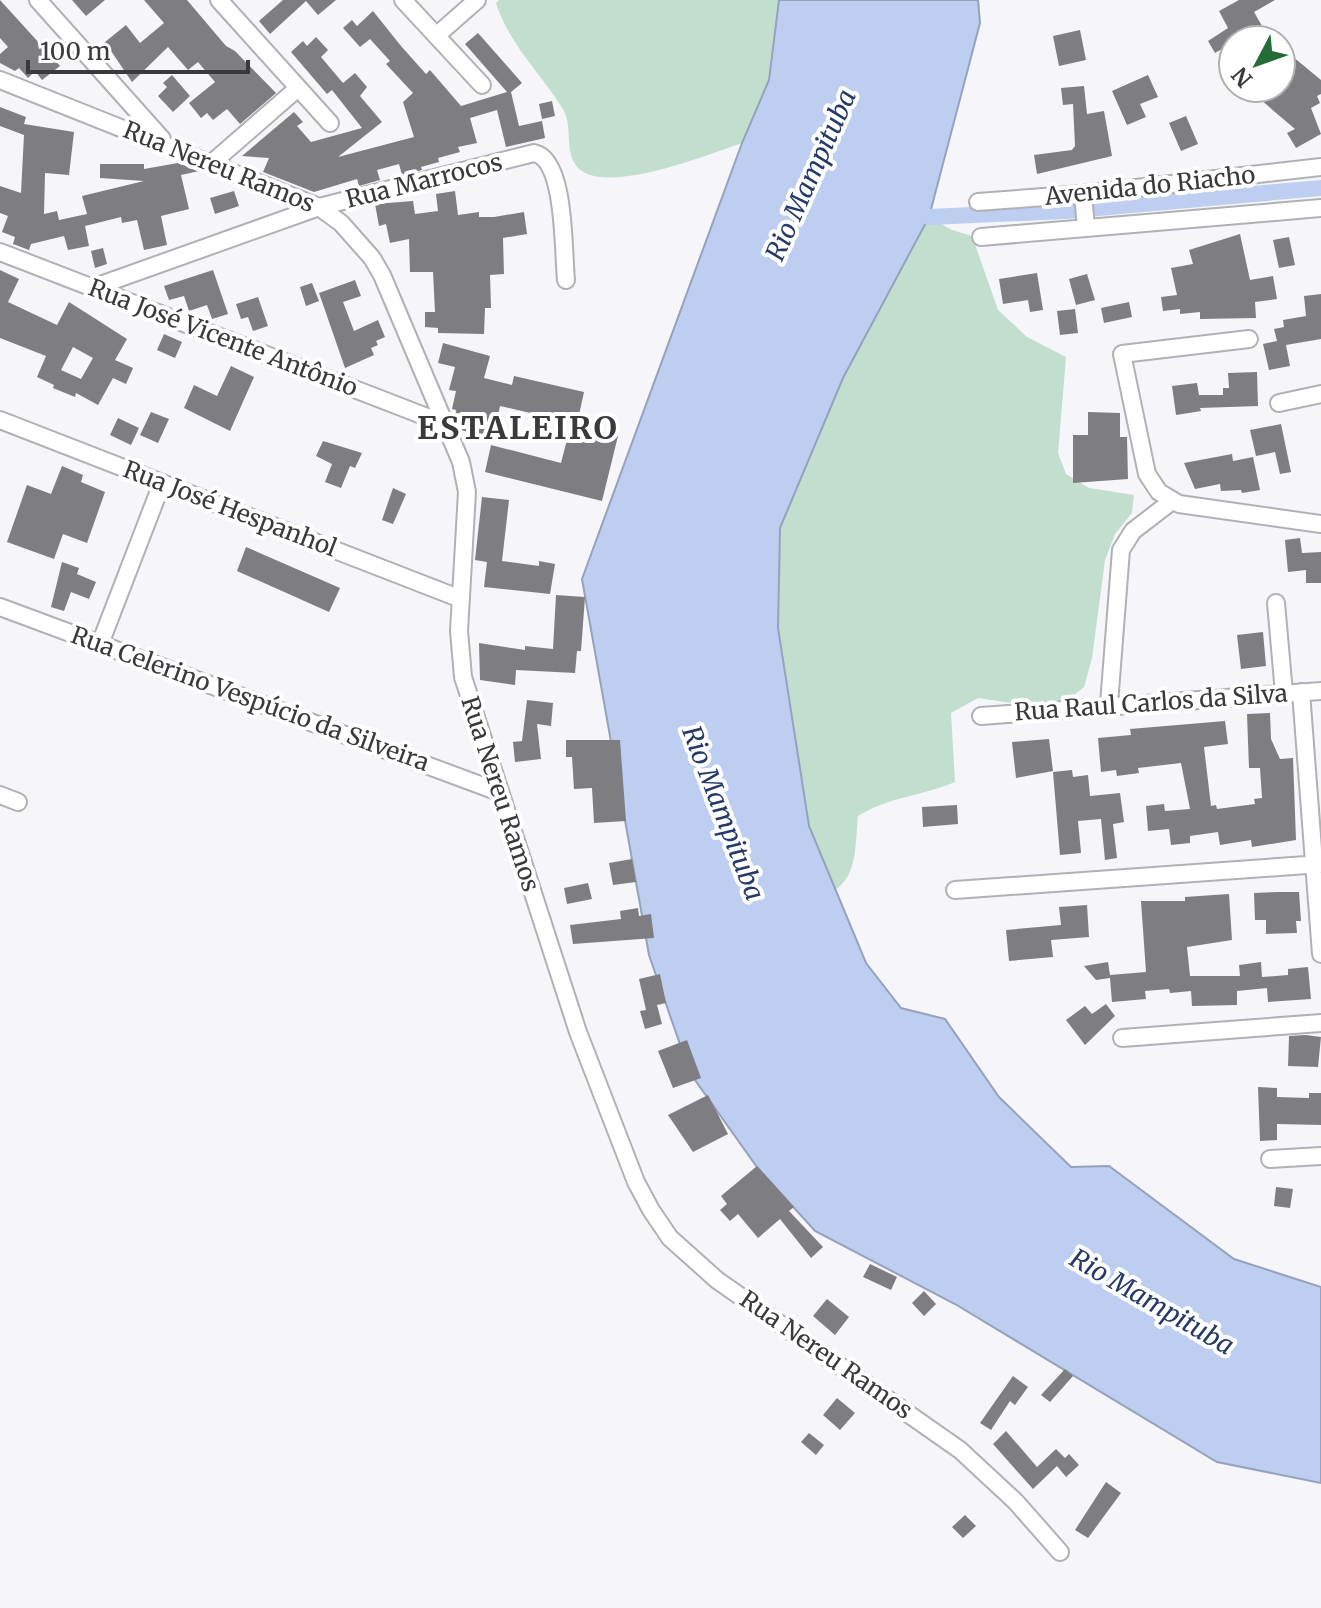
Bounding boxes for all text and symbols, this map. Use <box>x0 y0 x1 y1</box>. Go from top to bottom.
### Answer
scale bar <box>28 24 248 74</box>
north arrow <box>1217 24 1297 104</box>
text: 100 m <box>40 36 111 67</box>
text: N <box>1225 61 1258 93</box>
water label: Rio Mampituba <box>758 84 863 266</box>
street label: Rua Nereu Ramos <box>119 114 319 219</box>
street label: Rua Marrocos <box>343 146 505 215</box>
street label: Avenida do Riacho <box>1042 159 1257 212</box>
street label: Rua José Vicente Antônio <box>84 272 362 403</box>
district label: ESTALEIRO <box>417 408 619 448</box>
street label: Rua José Hespanhol <box>119 454 341 564</box>
street label: Rua Celerino Vespúcio da Silveira <box>67 619 434 778</box>
street label: Rua Raul Carlos da Silva <box>1013 677 1289 728</box>
street label: Rua Nereu Ramos <box>454 692 547 895</box>
water label: Rio Mampituba <box>675 721 772 905</box>
water label: Rio Mampituba <box>1064 1241 1240 1362</box>
street label: Rua Nereu Ramos <box>734 1284 919 1426</box>

